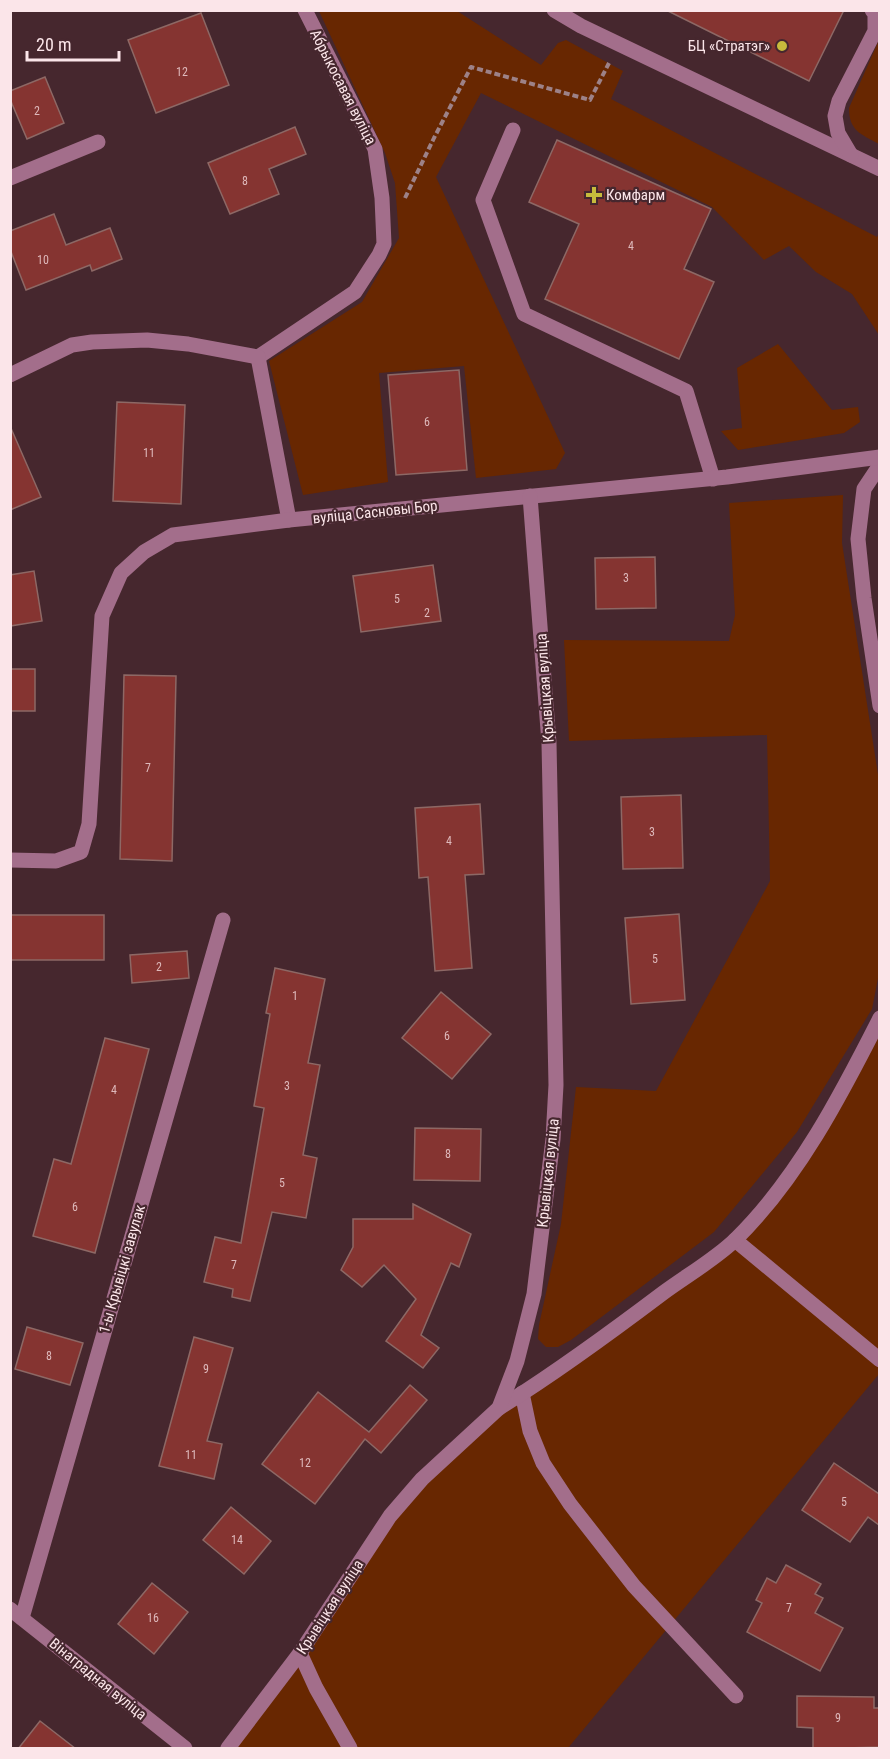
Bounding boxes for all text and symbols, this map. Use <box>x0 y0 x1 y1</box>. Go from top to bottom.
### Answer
scale bar <box>27 24 118 62</box>
street label: Абрыкосавая вуліца <box>306 26 380 148</box>
text: 20 m <box>36 34 71 55</box>
place label: БЦ «Стратэг» <box>688 37 770 55</box>
marker: БЦ «Стратэг» <box>775 39 789 53</box>
house number: 12 <box>176 65 188 79</box>
house number: 2 <box>34 104 40 118</box>
house number: 8 <box>242 174 248 188</box>
place label: Комфарм <box>606 186 665 204</box>
marker: Комфарм <box>587 188 601 202</box>
house number: 4 <box>628 239 634 253</box>
house number: 10 <box>37 253 49 267</box>
house number: 6 <box>424 415 430 429</box>
house number: 11 <box>143 446 155 460</box>
street label: вуліца Сасновы Бор <box>312 497 438 527</box>
house number: 3 <box>623 571 629 585</box>
house number: 5 <box>394 592 400 606</box>
house number: 2 <box>424 606 430 620</box>
street label: Крывіцкая вуліца <box>532 633 558 743</box>
house number: 7 <box>145 761 151 775</box>
house number: 3 <box>649 825 655 839</box>
house number: 4 <box>446 834 452 848</box>
house number: 5 <box>652 952 658 966</box>
house number: 2 <box>156 960 162 974</box>
house number: 1 <box>292 989 298 1003</box>
house number: 6 <box>444 1029 450 1043</box>
house number: 3 <box>284 1079 290 1093</box>
house number: 4 <box>111 1083 117 1097</box>
street label: Крывіцкая вуліца <box>533 1118 563 1228</box>
house number: 8 <box>445 1147 451 1161</box>
house number: 5 <box>279 1176 285 1190</box>
house number: 6 <box>72 1200 78 1214</box>
street label: 1-ы Крывіцкі завулак <box>95 1203 149 1335</box>
house number: 7 <box>231 1258 237 1272</box>
house number: 8 <box>46 1349 52 1363</box>
house number: 9 <box>203 1362 209 1376</box>
house number: 11 <box>185 1448 197 1462</box>
house number: 12 <box>299 1456 311 1470</box>
house number: 5 <box>841 1495 847 1509</box>
house number: 14 <box>231 1533 243 1547</box>
street label: Крывіцкая вуліца <box>293 1556 367 1658</box>
house number: 7 <box>786 1601 792 1615</box>
house number: 16 <box>147 1611 159 1625</box>
street label: Вінаградная вуліца <box>46 1634 150 1724</box>
house number: 9 <box>835 1711 841 1725</box>

